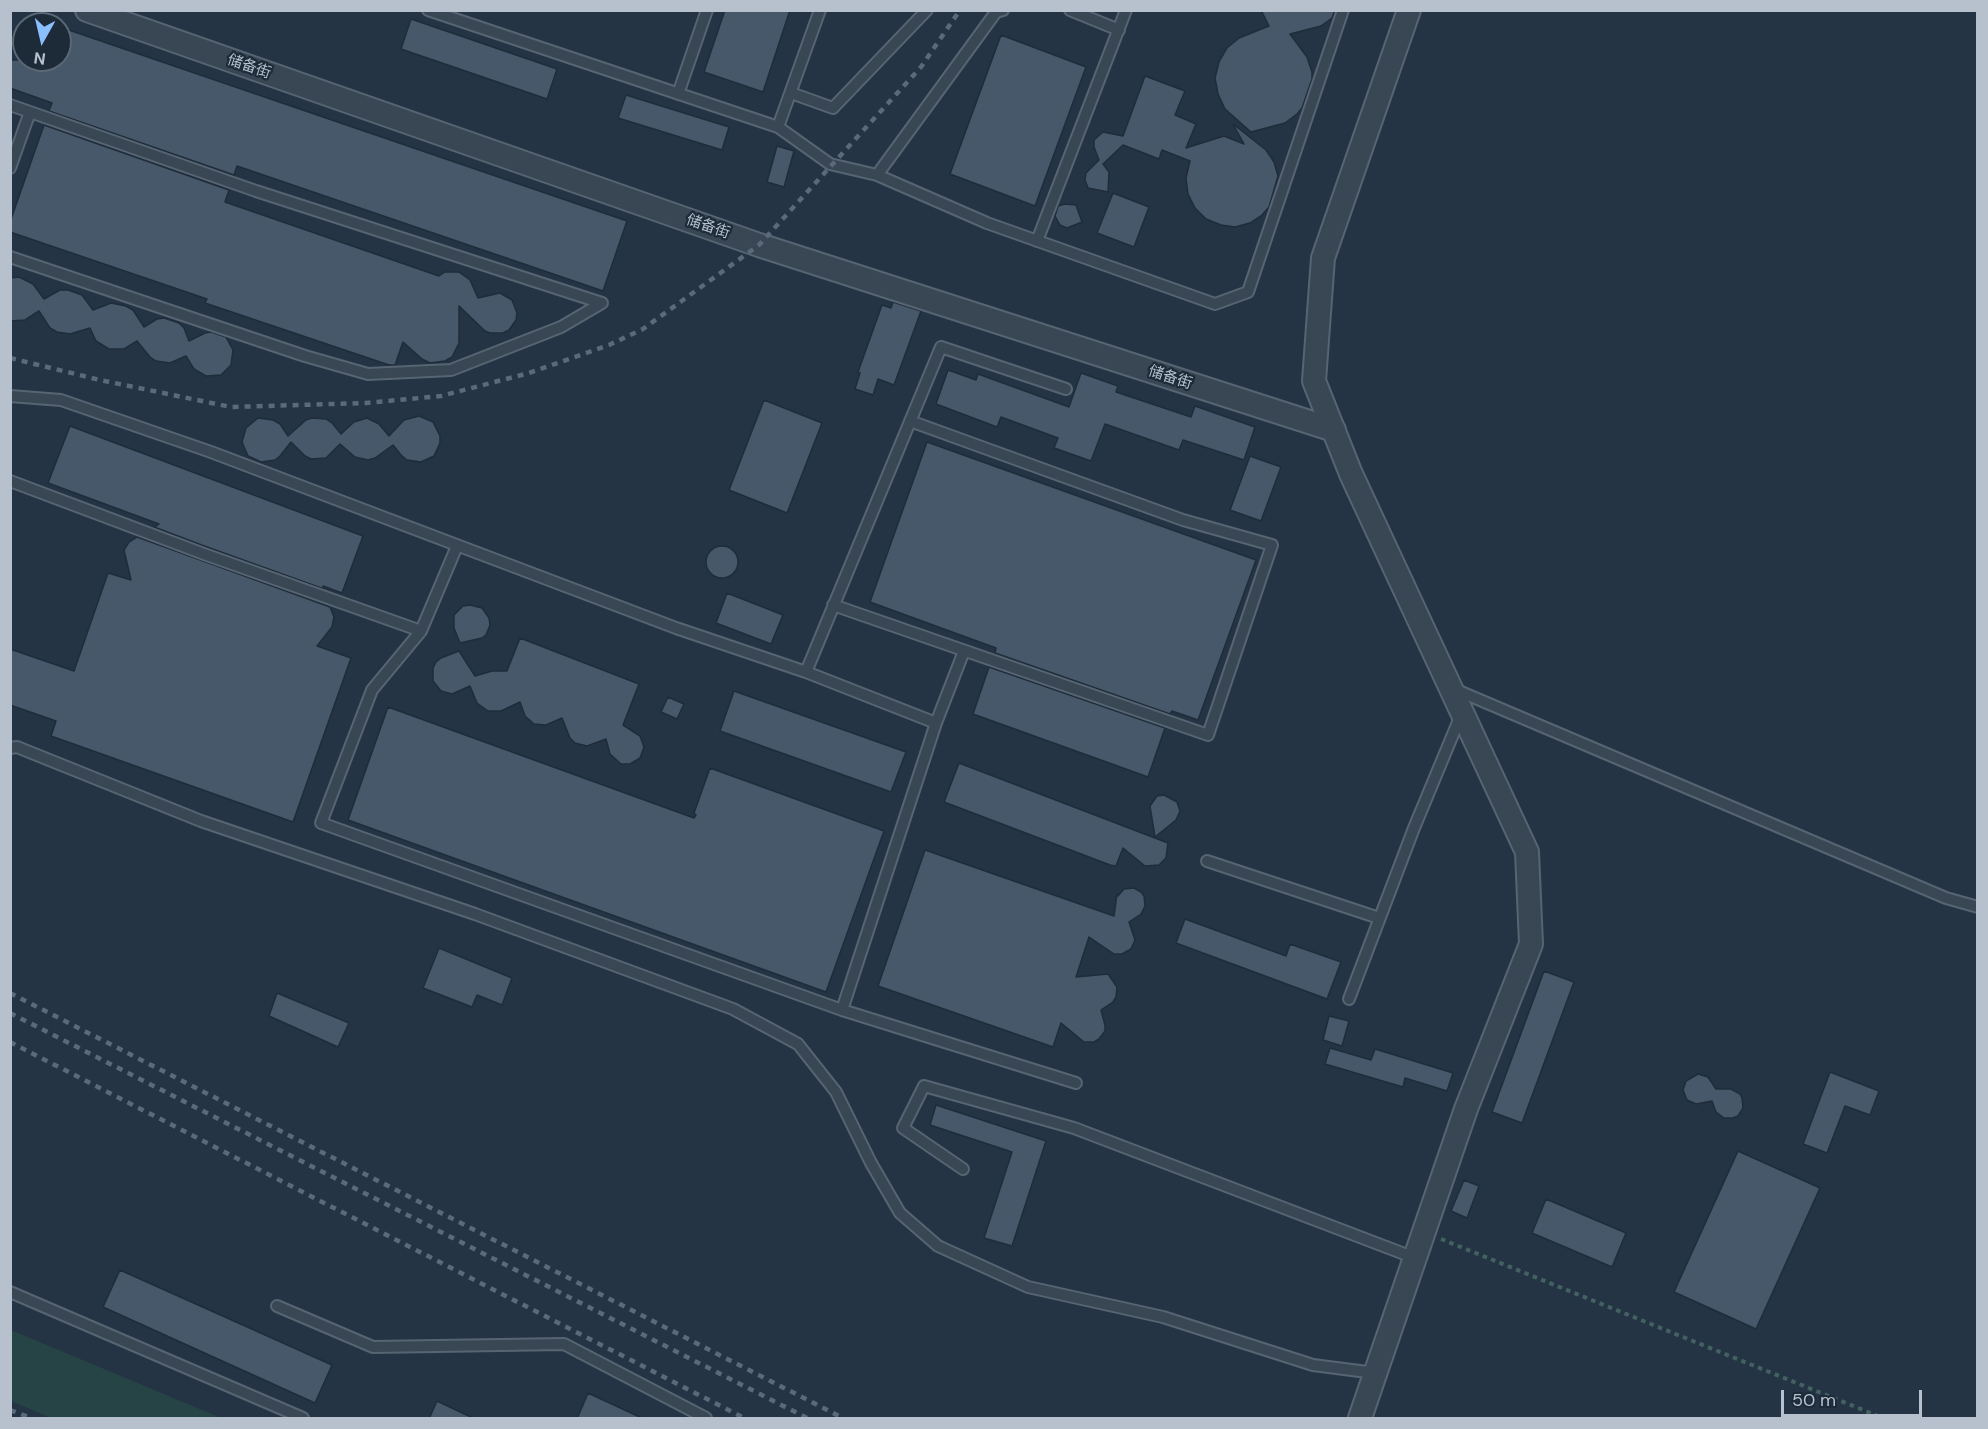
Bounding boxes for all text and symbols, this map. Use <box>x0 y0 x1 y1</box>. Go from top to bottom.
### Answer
north arrow <box>12 12 72 72</box>
text: N <box>32 47 47 70</box>
street label: 储备街 <box>225 51 273 83</box>
street label: 储备街 <box>684 211 732 243</box>
street label: 储备街 <box>1146 362 1194 394</box>
scale bar <box>1784 1378 1925 1416</box>
text: 50 m <box>1792 1388 1836 1412</box>

